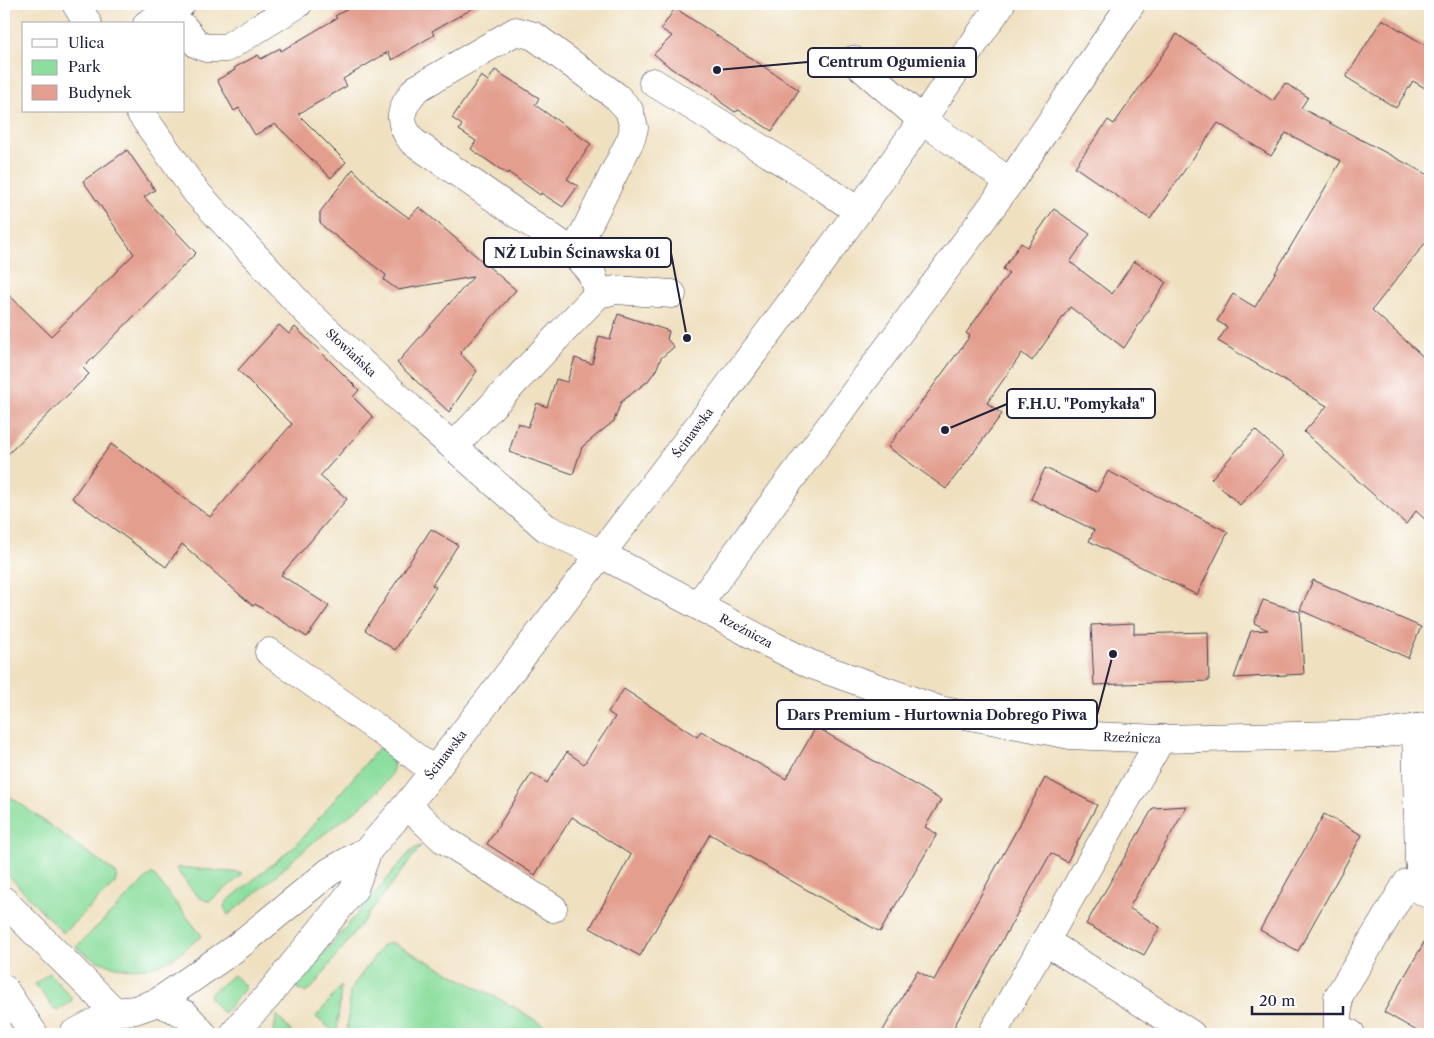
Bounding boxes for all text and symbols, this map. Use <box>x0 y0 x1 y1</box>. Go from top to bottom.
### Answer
legend <box>22 22 185 112</box>
text: Ulica <box>68 33 104 52</box>
callout: Centrum Ogumienia <box>808 48 976 77</box>
text: Centrum Ogumienia <box>818 53 967 71</box>
text: Park <box>68 57 102 76</box>
text: Budynek <box>68 83 133 102</box>
callout: NŻ Lubin Ścinawska 01 <box>484 238 671 267</box>
text: NŻ Lubin Ścinawska 01 <box>494 243 661 262</box>
street label: Słowiańska <box>323 326 380 380</box>
callout: F.H.U. "Pomykała" <box>1007 389 1155 418</box>
text: F.H.U. "Pomykała" <box>1017 395 1145 413</box>
street label: Ścinawska <box>668 404 717 461</box>
street label: Rzeźnicza <box>717 610 776 651</box>
callout: Dars Premium - Hurtownia Dobrego Piwa <box>777 700 1097 729</box>
text: Dars Premium - Hurtownia Dobrego Piwa <box>787 706 1088 724</box>
street label: Ścinawska <box>421 726 470 782</box>
street label: Rzeźnicza <box>1103 729 1162 746</box>
scale bar <box>1252 983 1343 1015</box>
text: 20 m <box>1259 991 1295 1010</box>

